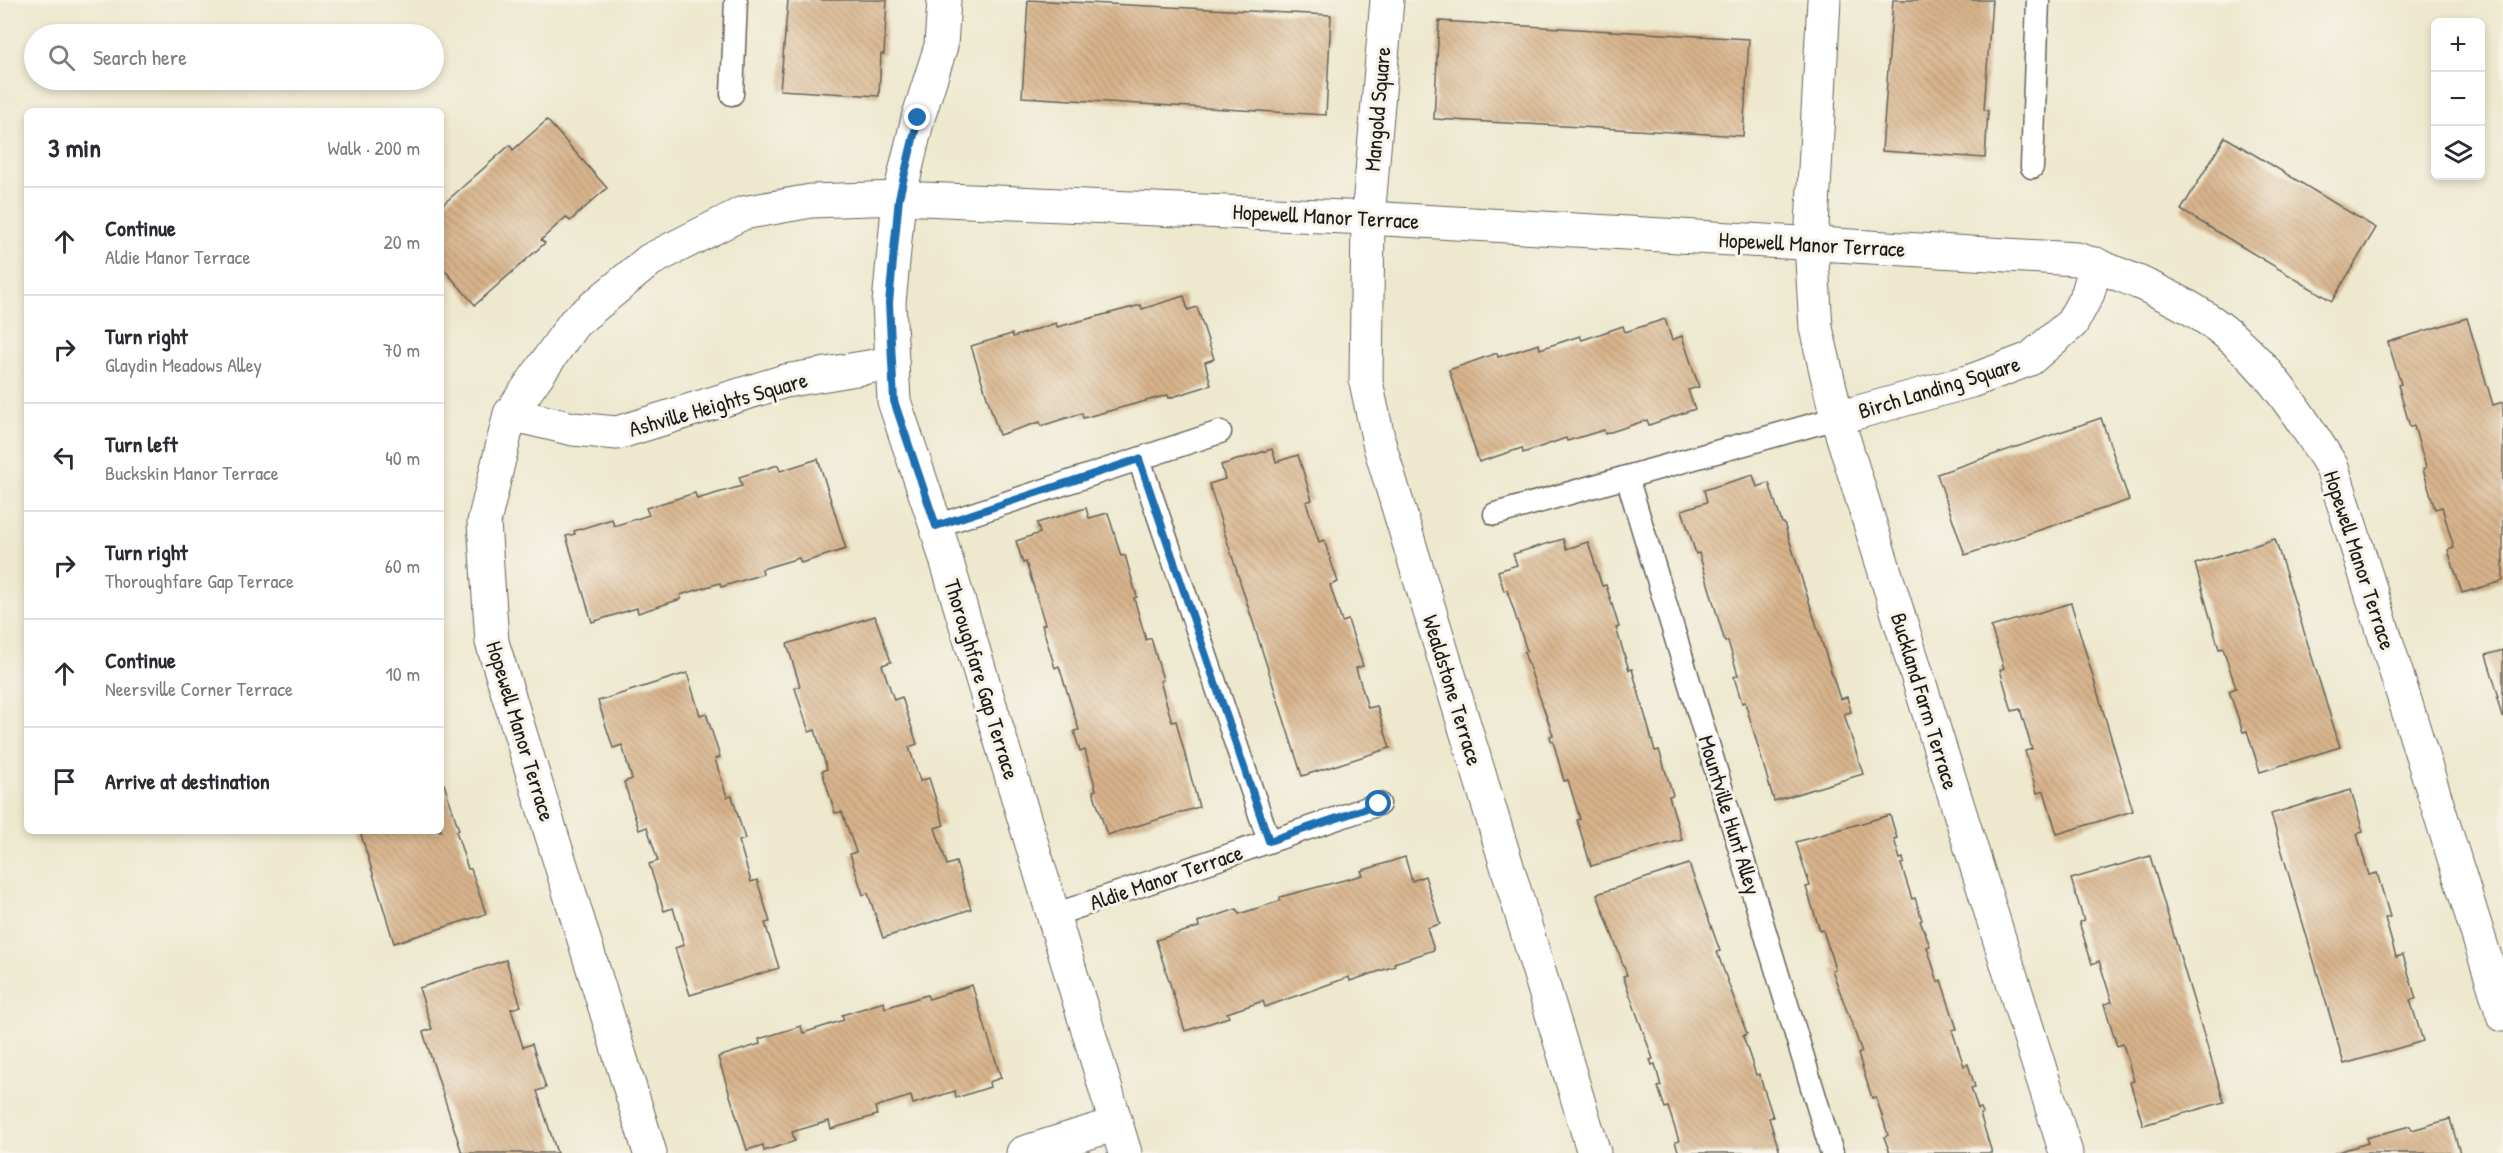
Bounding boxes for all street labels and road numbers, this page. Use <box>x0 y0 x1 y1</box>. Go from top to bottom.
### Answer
street label: Mangold Square <box>1357 45 1397 172</box>
street label: Hopewell Manor Terrace <box>1232 196 1420 236</box>
street label: Hopewell Manor Terrace <box>1718 224 1906 264</box>
street label: Birch Landing Square <box>1855 348 2024 426</box>
street label: Ashville Heights Square <box>625 364 811 444</box>
street label: Hopewell Manor Terrace <box>2317 467 2403 654</box>
street label: Thoroughfare Gap Terrace <box>937 575 1027 783</box>
street label: Buckland Farm Terrace <box>1884 609 1966 793</box>
street label: Wealdstone Terrace <box>1416 611 1490 769</box>
street label: Hopewell Manor Terrace <box>479 637 563 825</box>
street label: Mountville Hunt Alley <box>1691 732 1769 898</box>
street label: Aldie Manor Terrace <box>1086 837 1247 917</box>

